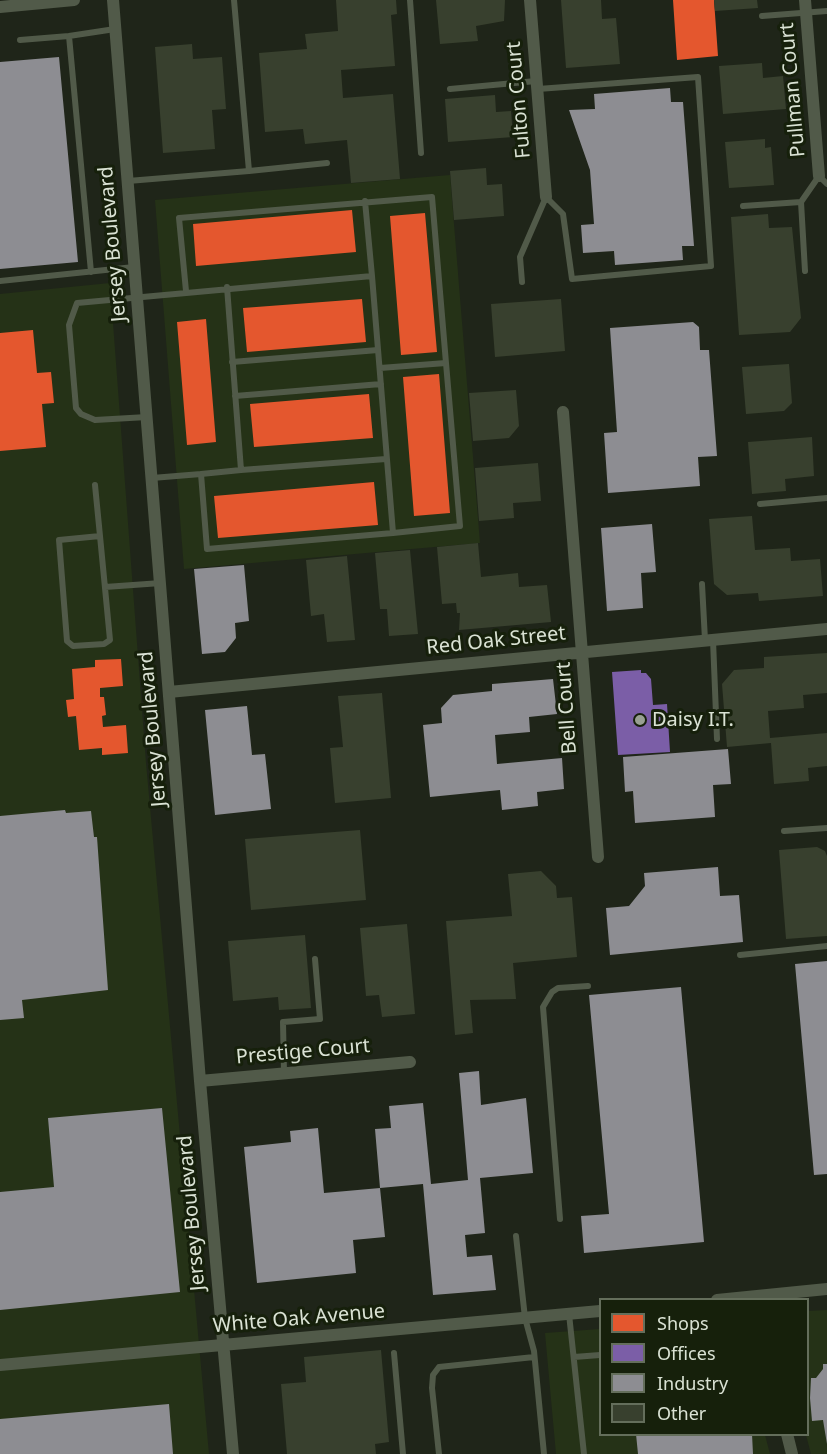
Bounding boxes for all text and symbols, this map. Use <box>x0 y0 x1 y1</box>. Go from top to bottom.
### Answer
street label: Pullman Court <box>775 22 811 158</box>
street label: Fulton Court <box>502 40 536 160</box>
street label: Jersey Boulevard <box>94 165 132 323</box>
street label: Red Oak Street <box>425 622 567 660</box>
street label: Jersey Boulevard <box>134 650 172 808</box>
street label: Bell Court <box>552 661 582 755</box>
place label: Daisy I.T. <box>652 708 734 732</box>
marker: Daisy I.T. <box>633 713 647 727</box>
street label: Prestige Court <box>235 1034 371 1070</box>
street label: Jersey Boulevard <box>173 1134 211 1292</box>
legend <box>599 1298 809 1436</box>
street label: White Oak Avenue <box>212 1300 386 1338</box>
text: Shops <box>657 1311 709 1335</box>
text: Offices <box>657 1341 716 1365</box>
text: Industry <box>657 1371 728 1395</box>
text: Other <box>657 1401 706 1425</box>

